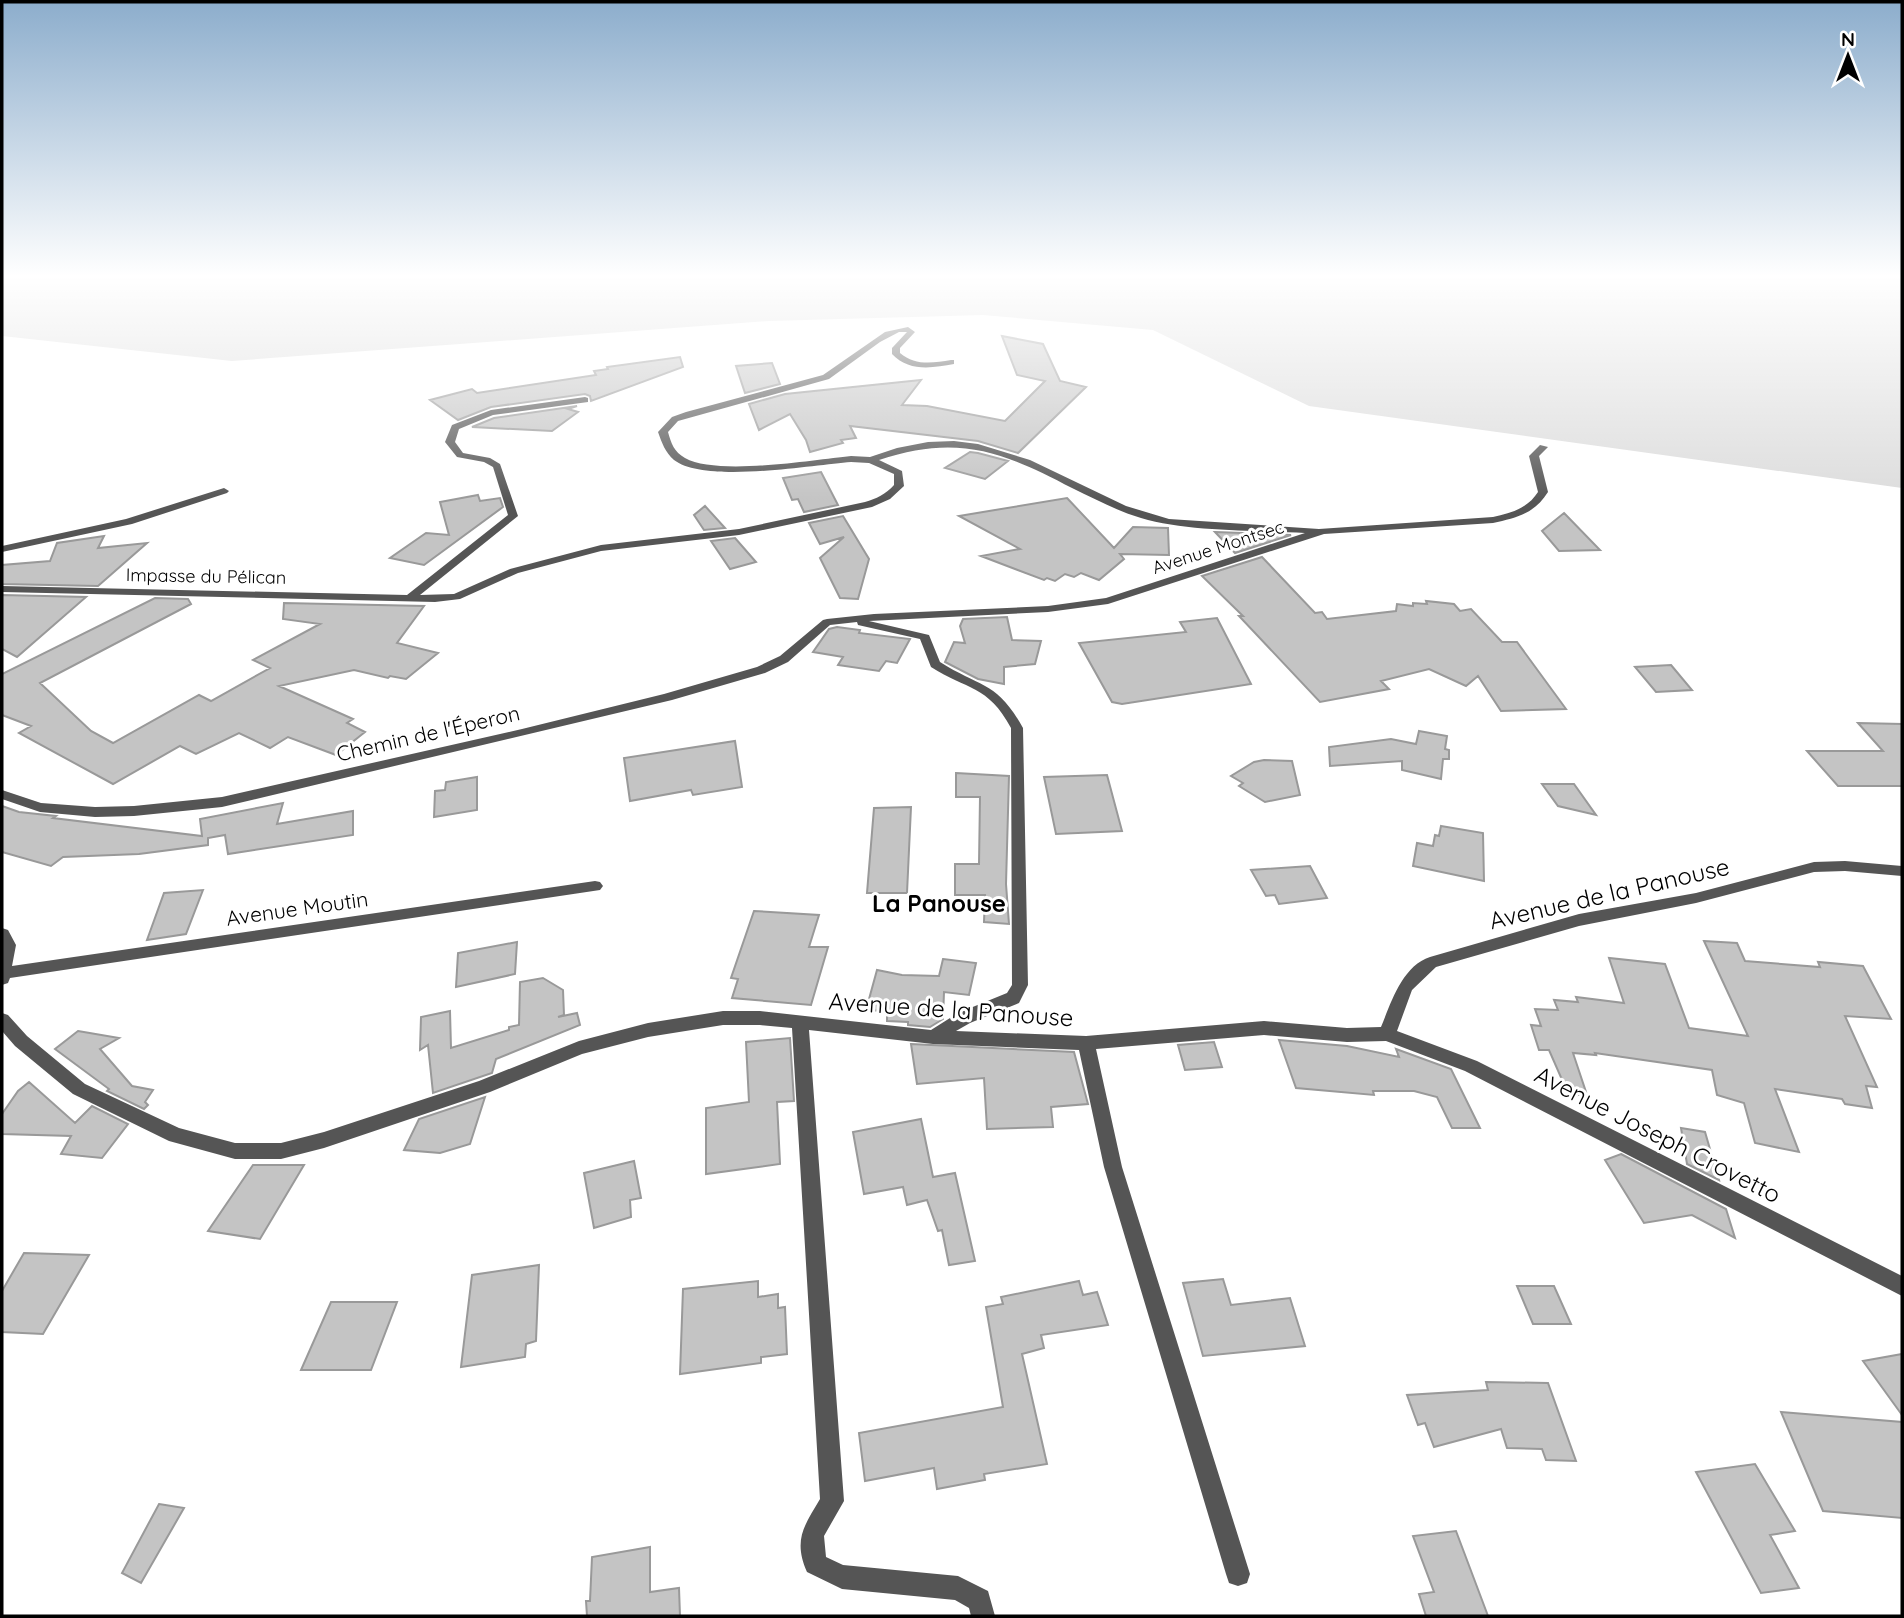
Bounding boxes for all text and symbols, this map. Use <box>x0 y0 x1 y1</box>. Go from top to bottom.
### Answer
north arrow <box>1813 21 1883 91</box>
text: N <box>1841 27 1855 51</box>
street label: Avenue Montsec <box>1149 515 1287 579</box>
street label: Impasse du Pélican <box>126 563 286 589</box>
street label: Chemin de l'Éperon <box>334 699 522 767</box>
street label: Avenue de la Panouse <box>1486 851 1732 935</box>
street label: Avenue Moutin <box>224 885 370 931</box>
district label: La Panouse <box>872 888 1006 918</box>
street label: Avenue de la Panouse <box>828 985 1074 1033</box>
street label: Avenue Joseph Crovetto <box>1530 1059 1786 1209</box>

